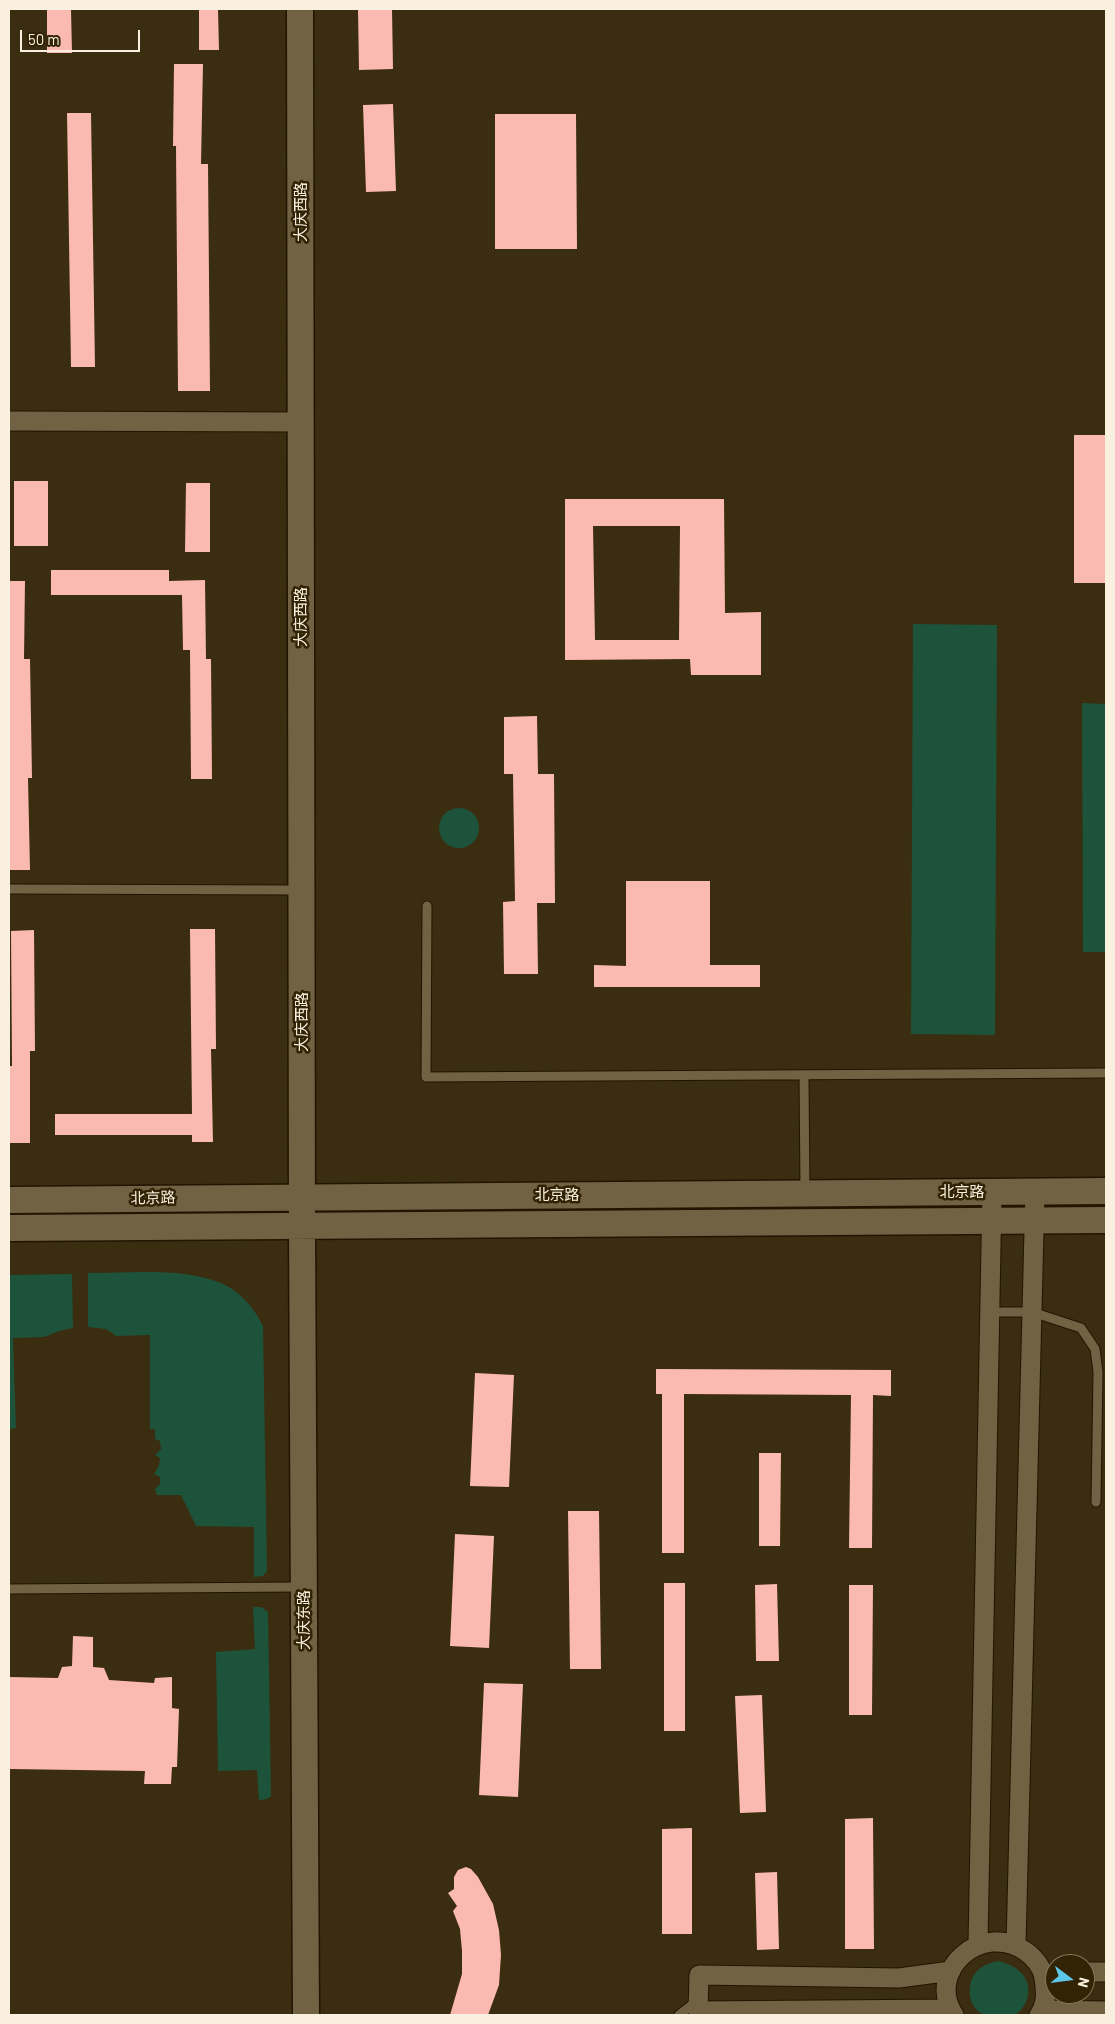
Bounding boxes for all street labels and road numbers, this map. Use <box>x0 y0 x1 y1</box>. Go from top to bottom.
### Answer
street label: 大庆西路 <box>292 182 310 242</box>
street label: 大庆西路 <box>292 587 310 647</box>
street label: 大庆西路 <box>293 992 311 1052</box>
street label: 北京路 <box>940 1183 984 1201</box>
street label: 北京路 <box>535 1186 579 1204</box>
street label: 北京路 <box>130 1189 176 1207</box>
street label: 大庆东路 <box>295 1590 313 1650</box>

